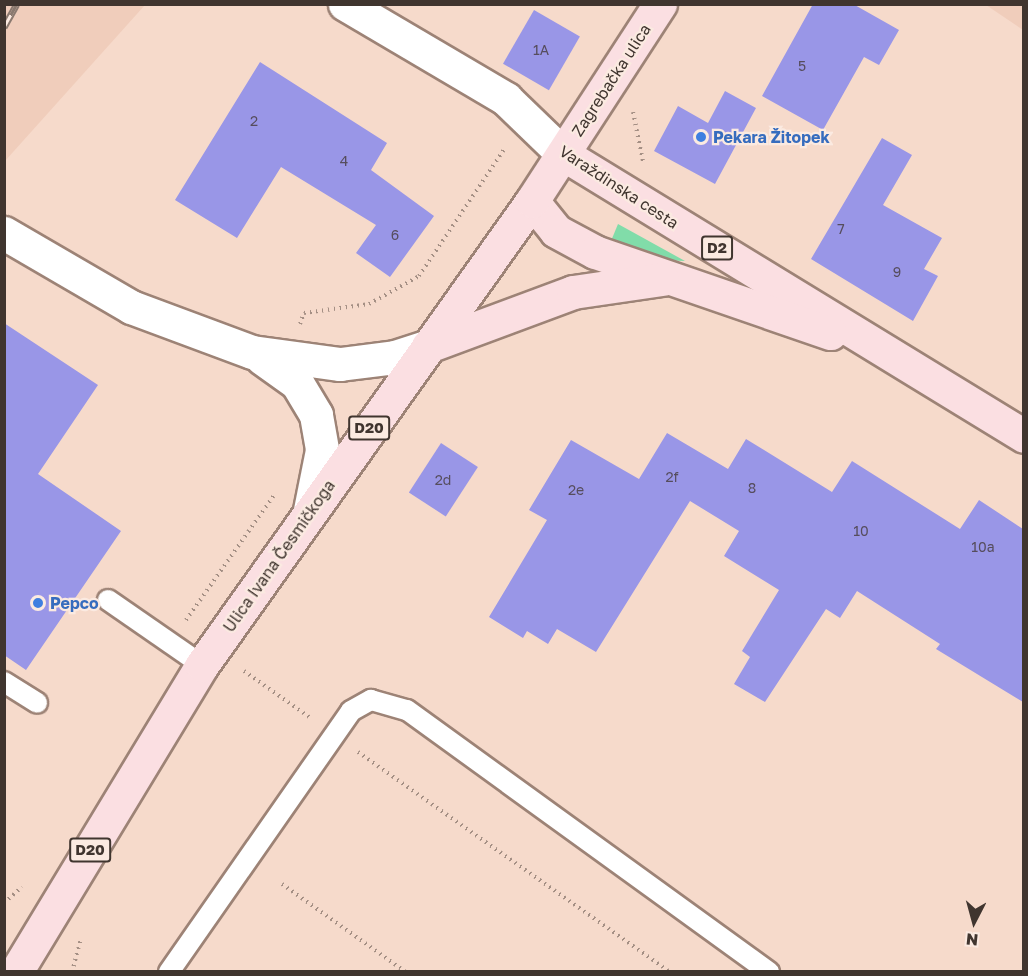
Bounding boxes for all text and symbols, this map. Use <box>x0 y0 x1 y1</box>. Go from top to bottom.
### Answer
street label: Zagrebačka ulica <box>567 20 655 140</box>
house number: 1A <box>533 42 549 58</box>
house number: 5 <box>798 58 806 74</box>
house number: 2 <box>250 113 258 129</box>
place label: Pekara Žitopek <box>713 127 830 147</box>
marker: Pekara Žitopek <box>694 130 708 144</box>
street label: Varaždinska cesta <box>556 141 682 233</box>
house number: 4 <box>340 153 348 169</box>
house number: 7 <box>837 221 845 237</box>
house number: 6 <box>391 227 399 243</box>
road number: D2 <box>700 236 734 260</box>
house number: 9 <box>893 264 901 280</box>
road number: D20 <box>348 416 390 440</box>
house number: 2f <box>665 469 679 485</box>
house number: 2d <box>435 472 451 488</box>
street label: Ulica Ivana Česmičkoga <box>219 476 339 636</box>
house number: 8 <box>748 480 756 496</box>
house number: 2e <box>568 482 584 498</box>
house number: 10 <box>853 523 869 539</box>
house number: 10a <box>971 539 995 555</box>
place label: Pepco <box>50 593 99 613</box>
marker: Pepco <box>31 596 45 610</box>
road number: D20 <box>69 838 111 862</box>
north arrow <box>944 892 1004 952</box>
text: N <box>965 929 979 950</box>

